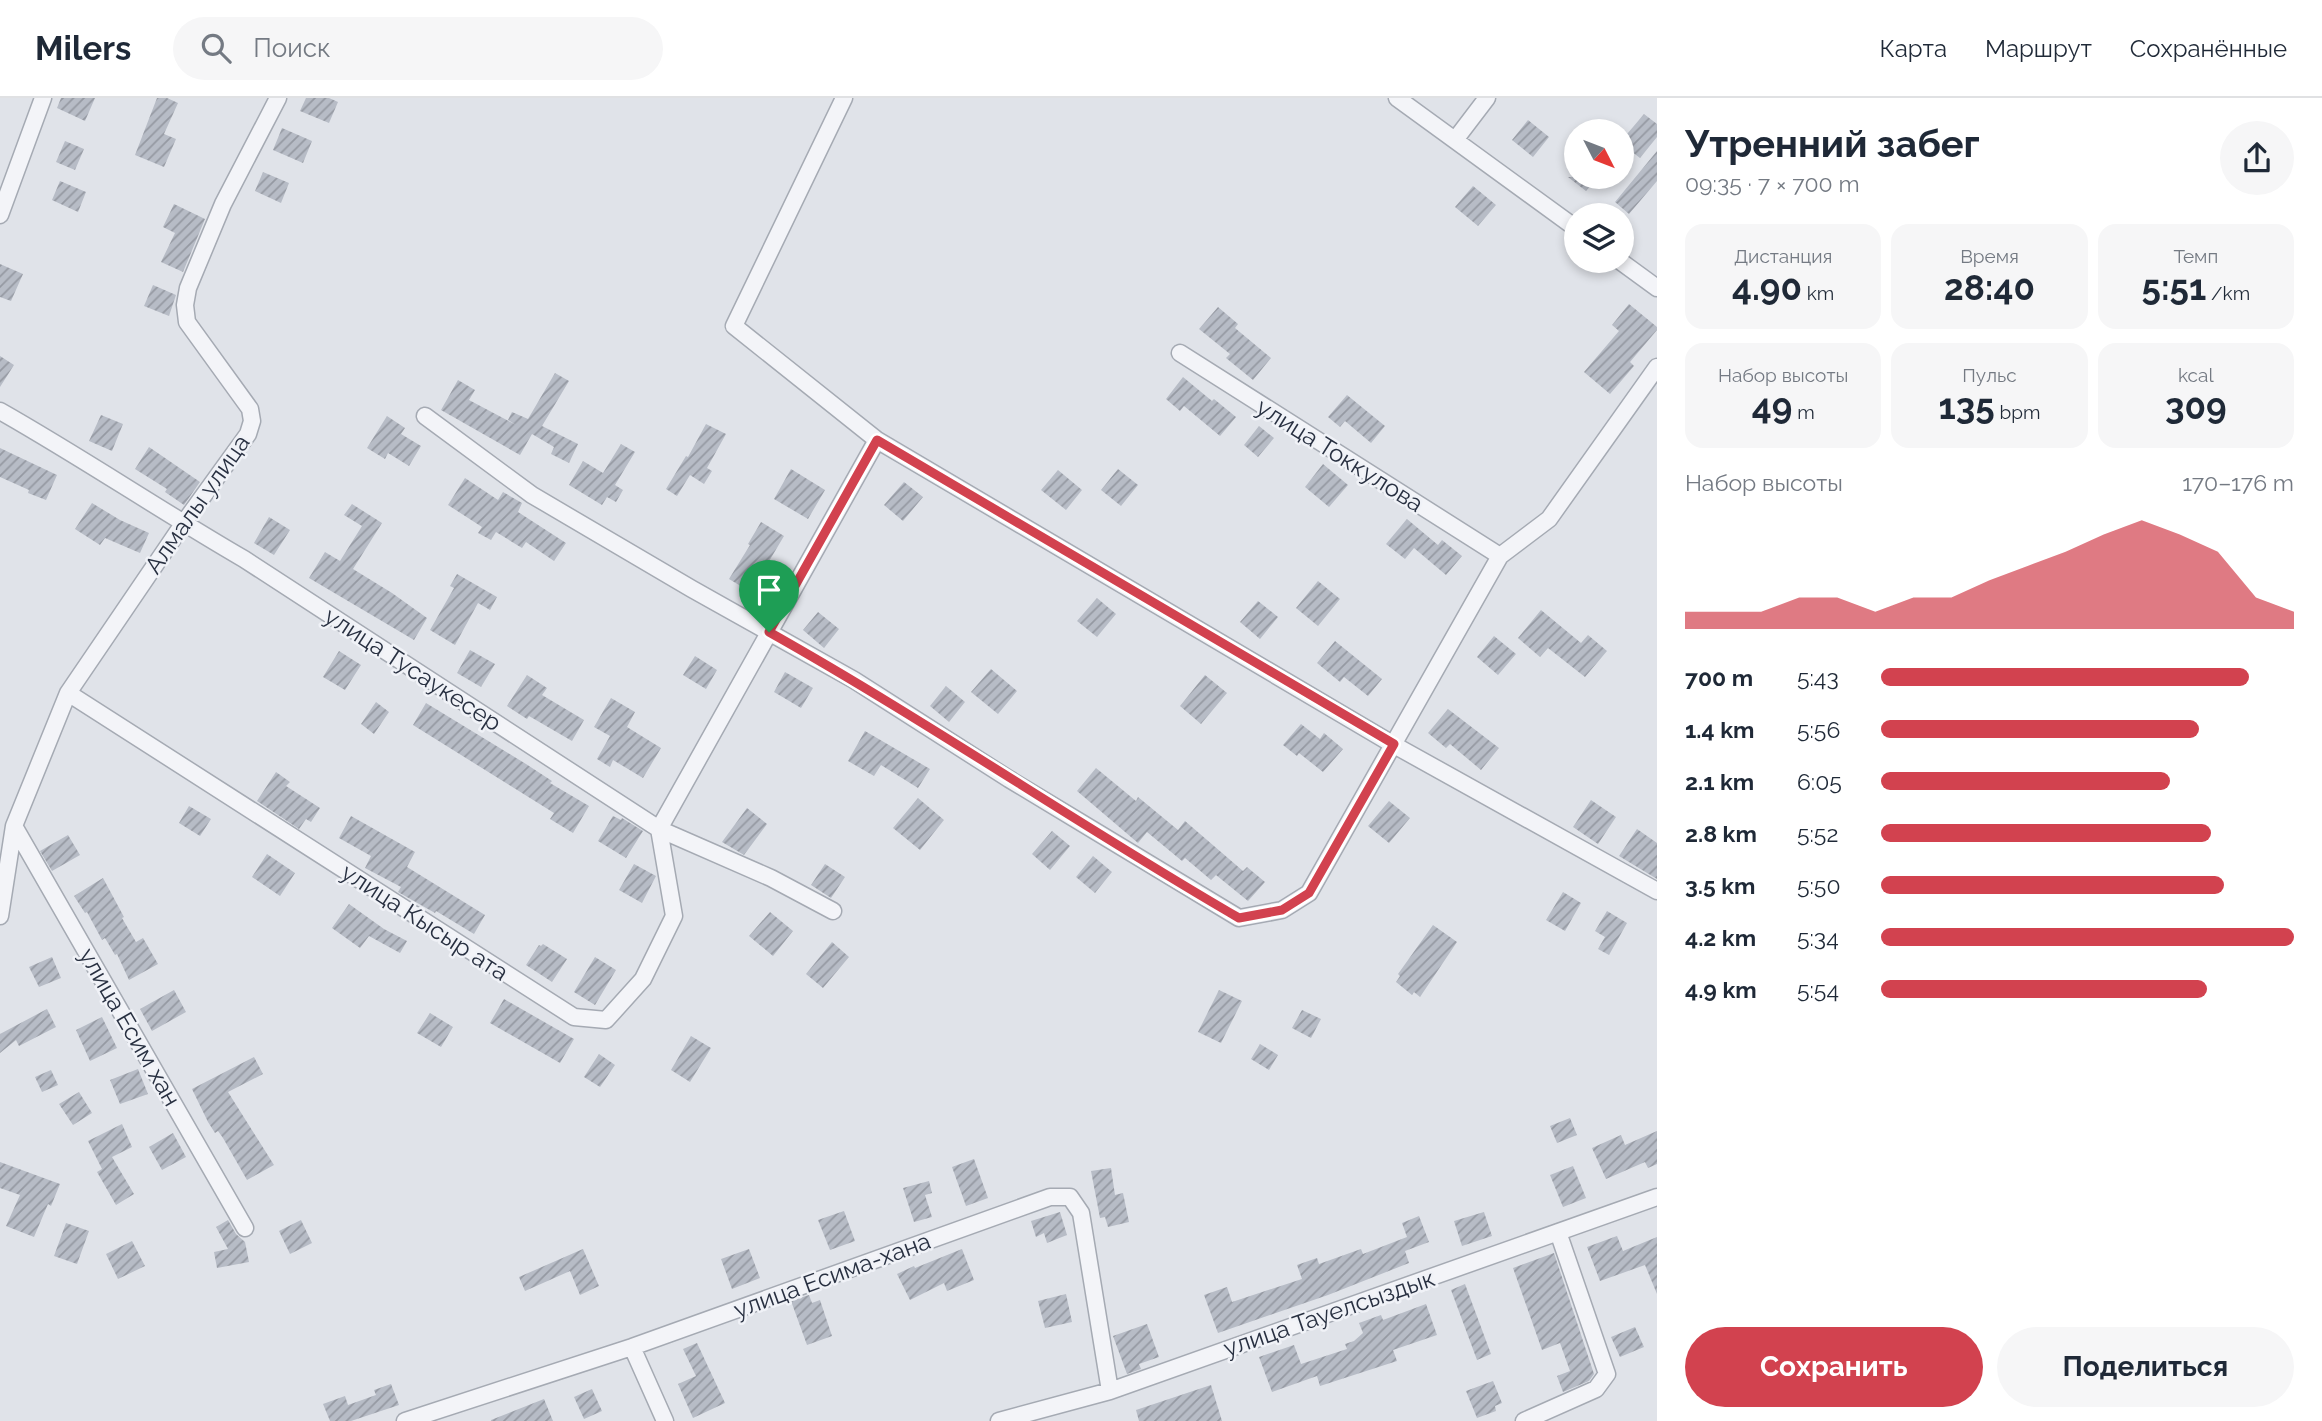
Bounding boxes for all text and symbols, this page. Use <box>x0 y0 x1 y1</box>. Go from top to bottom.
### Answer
search box <box>173 17 663 80</box>
text: Milers <box>35 29 131 68</box>
icon: search <box>197 29 235 67</box>
text: Поиск <box>253 33 331 63</box>
text: Карта <box>1879 34 1947 63</box>
text: Маршрут <box>1985 34 2092 63</box>
text: Сохранённые <box>2130 34 2287 63</box>
north arrow <box>1564 119 1634 189</box>
map controls <box>1564 119 1634 273</box>
text: Утренний забег <box>1685 121 1980 166</box>
button: share <box>2220 121 2294 195</box>
text: 09:35 · 7 × 700 m <box>1685 170 1860 197</box>
button: layers <box>1564 203 1634 273</box>
text: Дистанция <box>1734 245 1832 267</box>
text: Время <box>1960 245 2019 267</box>
text: Темп <box>2173 245 2218 267</box>
text: 4.90 <box>1732 267 1802 308</box>
text: 28:40 <box>1944 267 2035 308</box>
text: 5:51 <box>2142 267 2206 308</box>
text: km <box>1802 282 1834 304</box>
text: /km <box>2206 282 2250 304</box>
text: Набор высоты <box>1718 364 1848 386</box>
text: Пульс <box>1962 364 2017 386</box>
text: kcal <box>2178 364 2214 386</box>
text: 49 <box>1752 386 1792 427</box>
text: 135 <box>1939 386 1995 427</box>
text: 309 <box>2165 386 2227 427</box>
street label: улица Токкулова <box>1251 392 1429 518</box>
text: m <box>1792 401 1815 423</box>
text: bpm <box>1995 401 2040 423</box>
street label: Алмалы улица <box>138 429 256 579</box>
text: Набор высоты <box>1685 469 1843 496</box>
text: 170–176 m <box>2182 469 2294 496</box>
pin <box>739 560 799 632</box>
icon: arrive <box>750 571 788 609</box>
street label: улица Тусаукесер <box>319 601 507 737</box>
text: 700 m <box>1685 664 1753 691</box>
text: 5:43 <box>1797 664 1839 691</box>
text: 1.4 km <box>1685 716 1754 743</box>
text: 5:56 <box>1797 716 1840 743</box>
text: 2.1 km <box>1685 768 1754 795</box>
text: 6:05 <box>1797 768 1842 795</box>
text: 2.8 km <box>1685 820 1757 847</box>
text: 5:52 <box>1797 820 1838 847</box>
street label: улица Кысыр ата <box>336 857 514 987</box>
text: 3.5 km <box>1685 872 1756 899</box>
text: 5:50 <box>1797 872 1840 899</box>
text: 4.2 km <box>1685 924 1756 951</box>
text: 5:34 <box>1797 924 1839 951</box>
street label: улица Есим хан <box>73 943 187 1111</box>
text: 4.9 km <box>1685 976 1757 1003</box>
text: 5:54 <box>1797 976 1839 1003</box>
street label: улица Есима-хана <box>730 1226 934 1324</box>
street label: улица Тауелсыздык <box>1220 1263 1438 1363</box>
button: Сохранить <box>1685 1327 1983 1407</box>
button: Поделиться <box>1997 1327 2294 1407</box>

